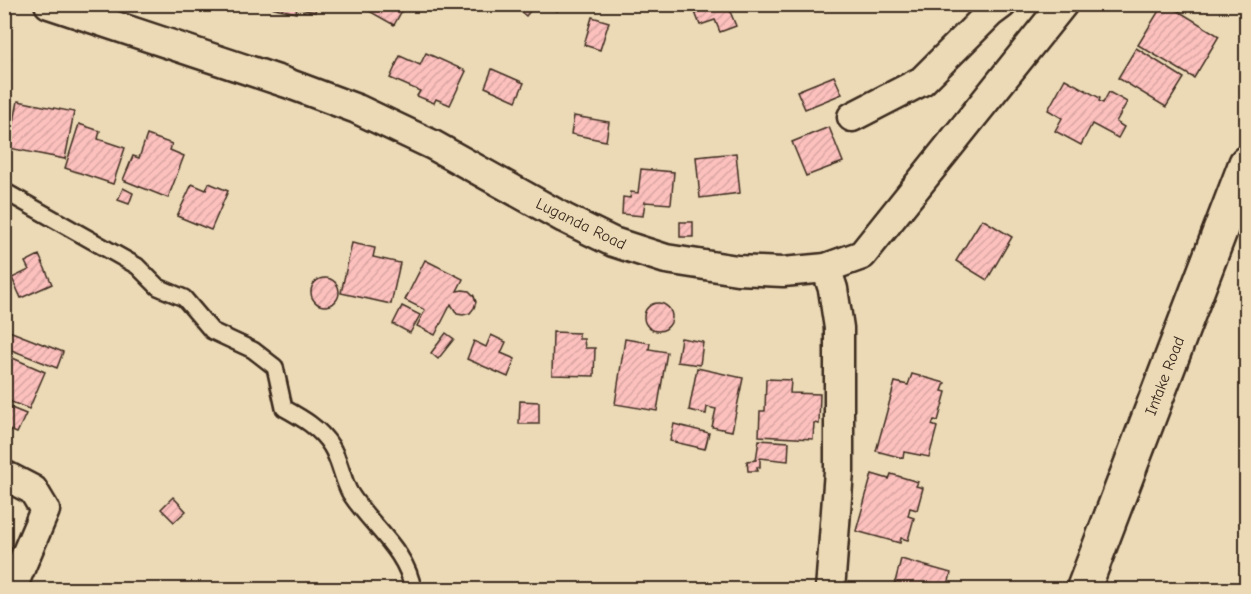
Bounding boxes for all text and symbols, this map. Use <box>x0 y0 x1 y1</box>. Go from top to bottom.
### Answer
street label: Luganda Road <box>533 194 629 254</box>
street label: Intake Road <box>1142 334 1188 418</box>

